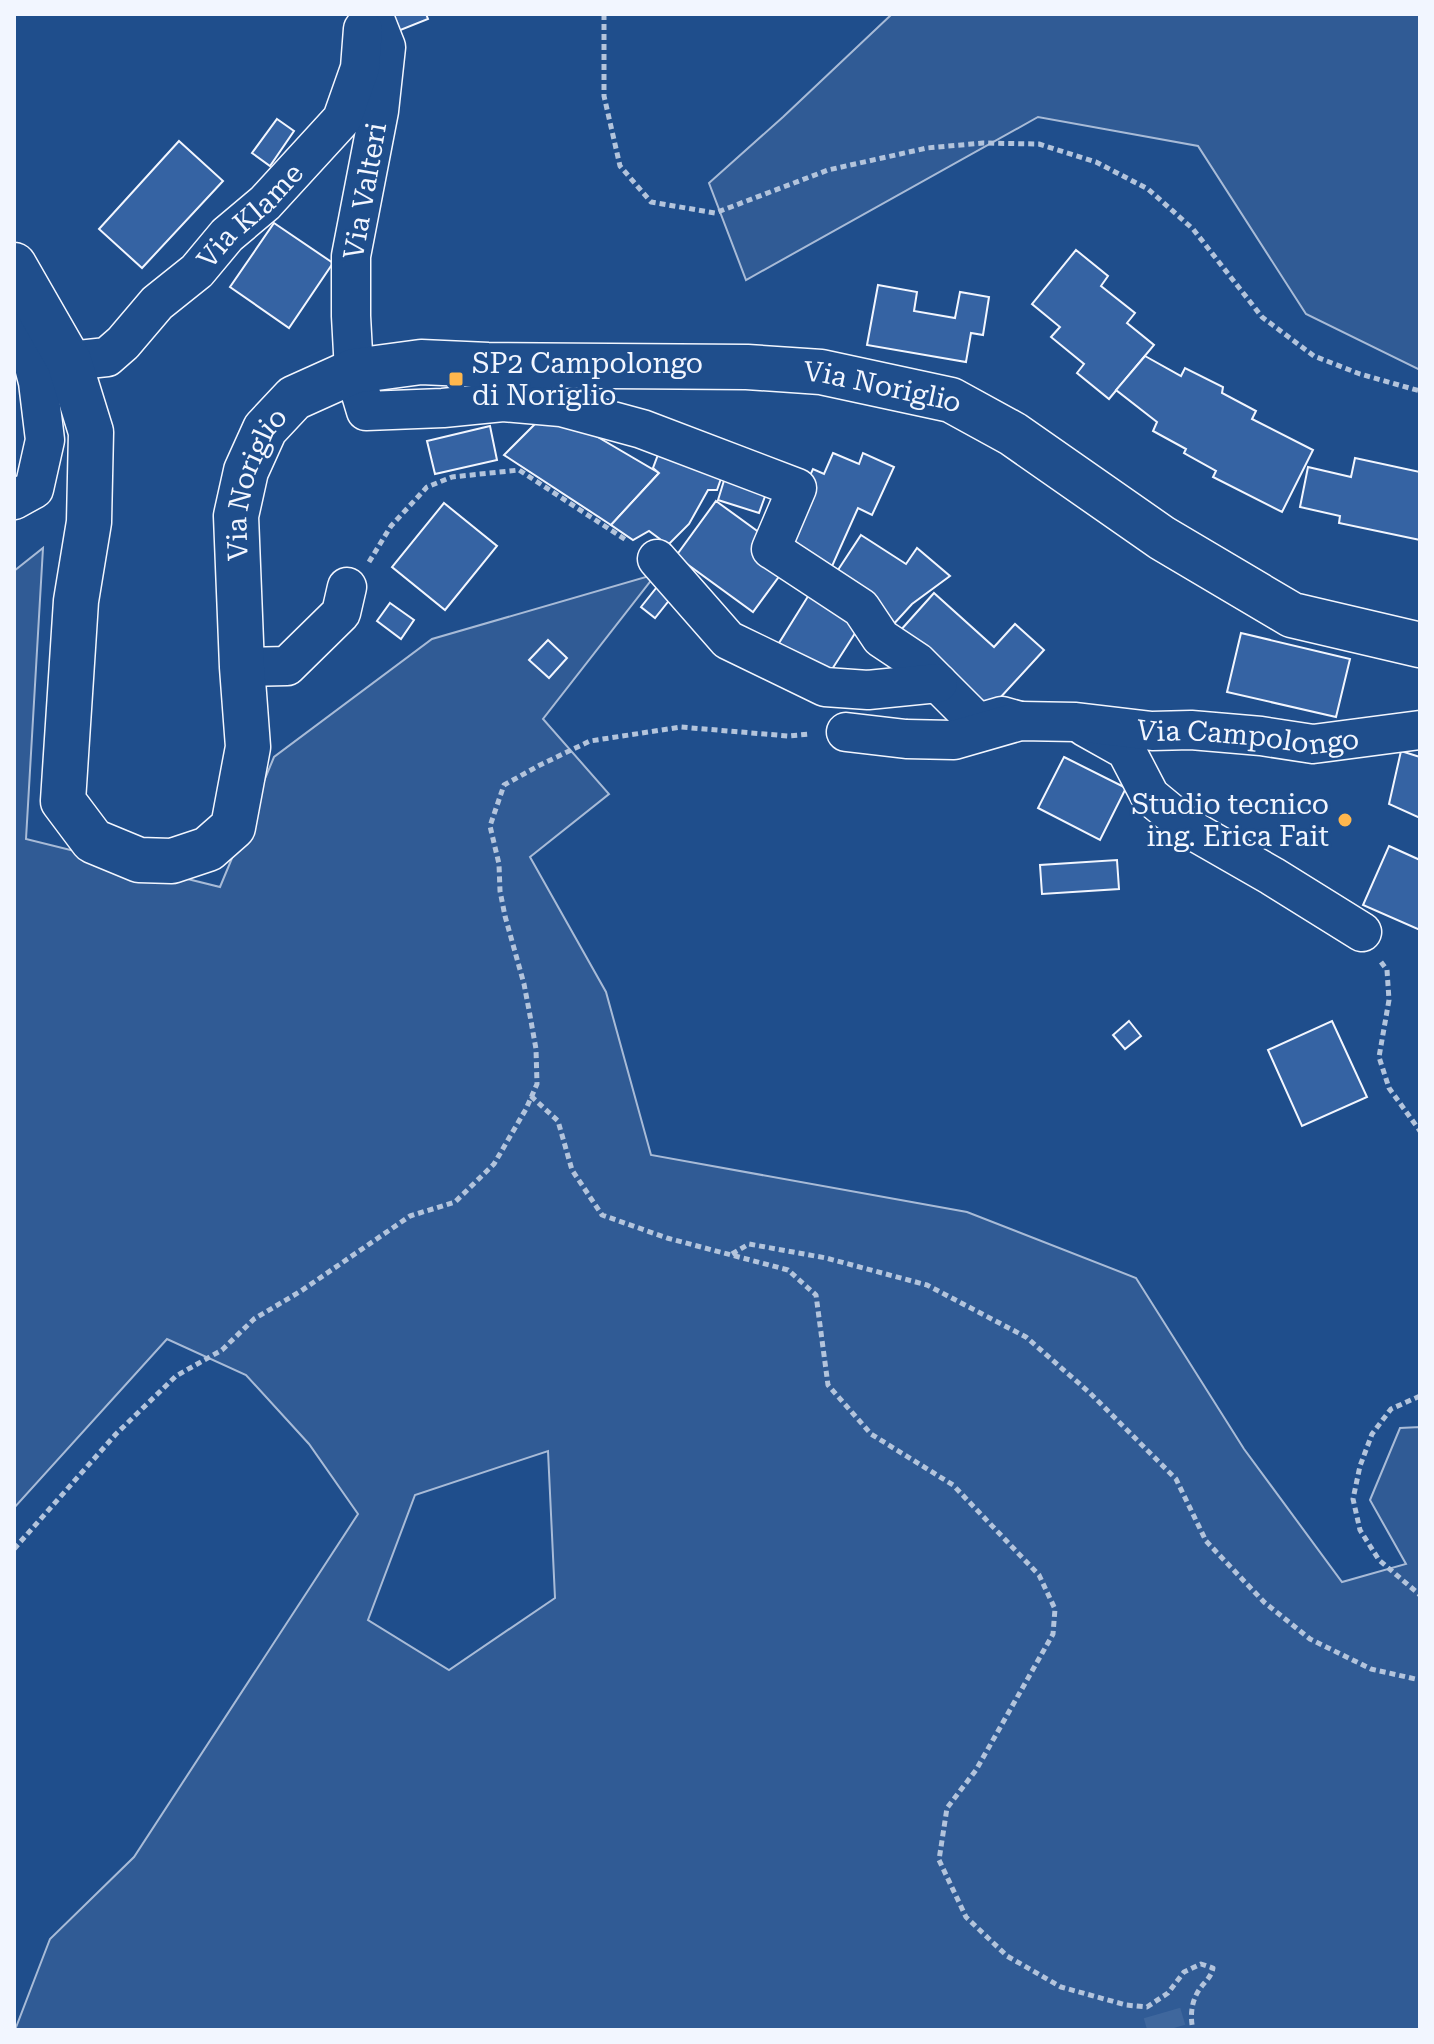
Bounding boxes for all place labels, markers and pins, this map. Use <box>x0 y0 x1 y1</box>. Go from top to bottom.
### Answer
place label: SP2 Campolongo di Noriglio <box>472 347 703 412</box>
marker: SP2 Campolongo di Noriglio <box>447 370 465 388</box>
place label: Studio tecnico ing. Erica Fait <box>1131 788 1329 853</box>
marker: Studio tecnico ing. Erica Fait <box>1336 811 1354 829</box>

